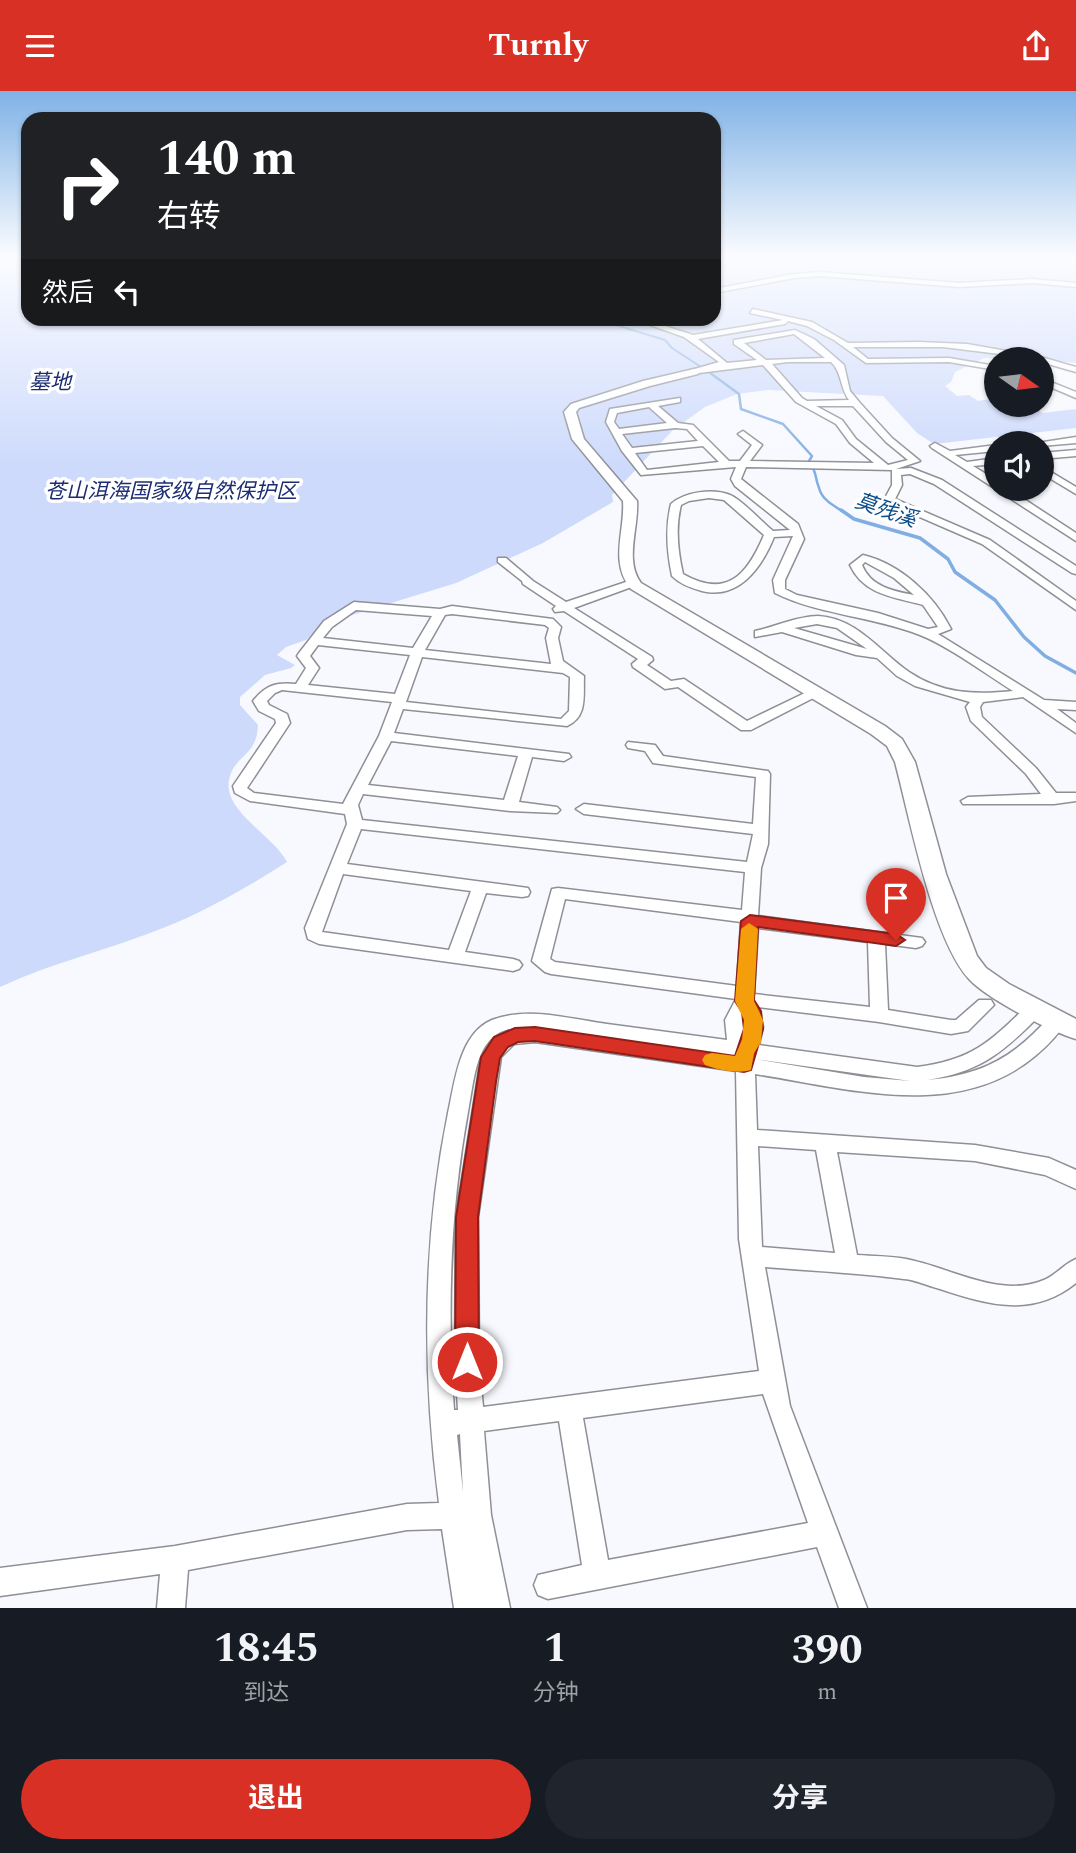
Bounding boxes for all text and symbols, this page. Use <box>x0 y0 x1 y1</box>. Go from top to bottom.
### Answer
text: Turnly <box>488 21 588 70</box>
icon: menu <box>21 27 59 65</box>
icon: share <box>1017 27 1055 65</box>
text: 140 m <box>157 122 296 197</box>
icon: right <box>42 140 133 231</box>
text: 右转 <box>157 193 221 242</box>
text: 然后 <box>42 273 94 313</box>
icon: left <box>108 273 146 311</box>
north arrow <box>984 347 1054 417</box>
map controls <box>984 347 1054 501</box>
park label: 墓地 <box>29 367 73 399</box>
button: sound <box>984 431 1054 501</box>
park label: 苍山洱海国家级自然保护区 <box>45 476 300 508</box>
water label: 莫残溪 <box>851 486 923 537</box>
pin <box>866 868 926 940</box>
icon: arrive <box>877 879 915 917</box>
position arrow <box>430 1325 504 1399</box>
text: 18:45 <box>213 1617 319 1680</box>
text: 1 <box>544 1617 567 1680</box>
text: 390 <box>792 1619 863 1682</box>
text: m <box>817 1675 837 1710</box>
text: 到达 <box>243 1676 289 1711</box>
text: 分钟 <box>532 1676 578 1711</box>
button: 退出 <box>21 1759 531 1839</box>
button: 分享 <box>545 1759 1055 1839</box>

